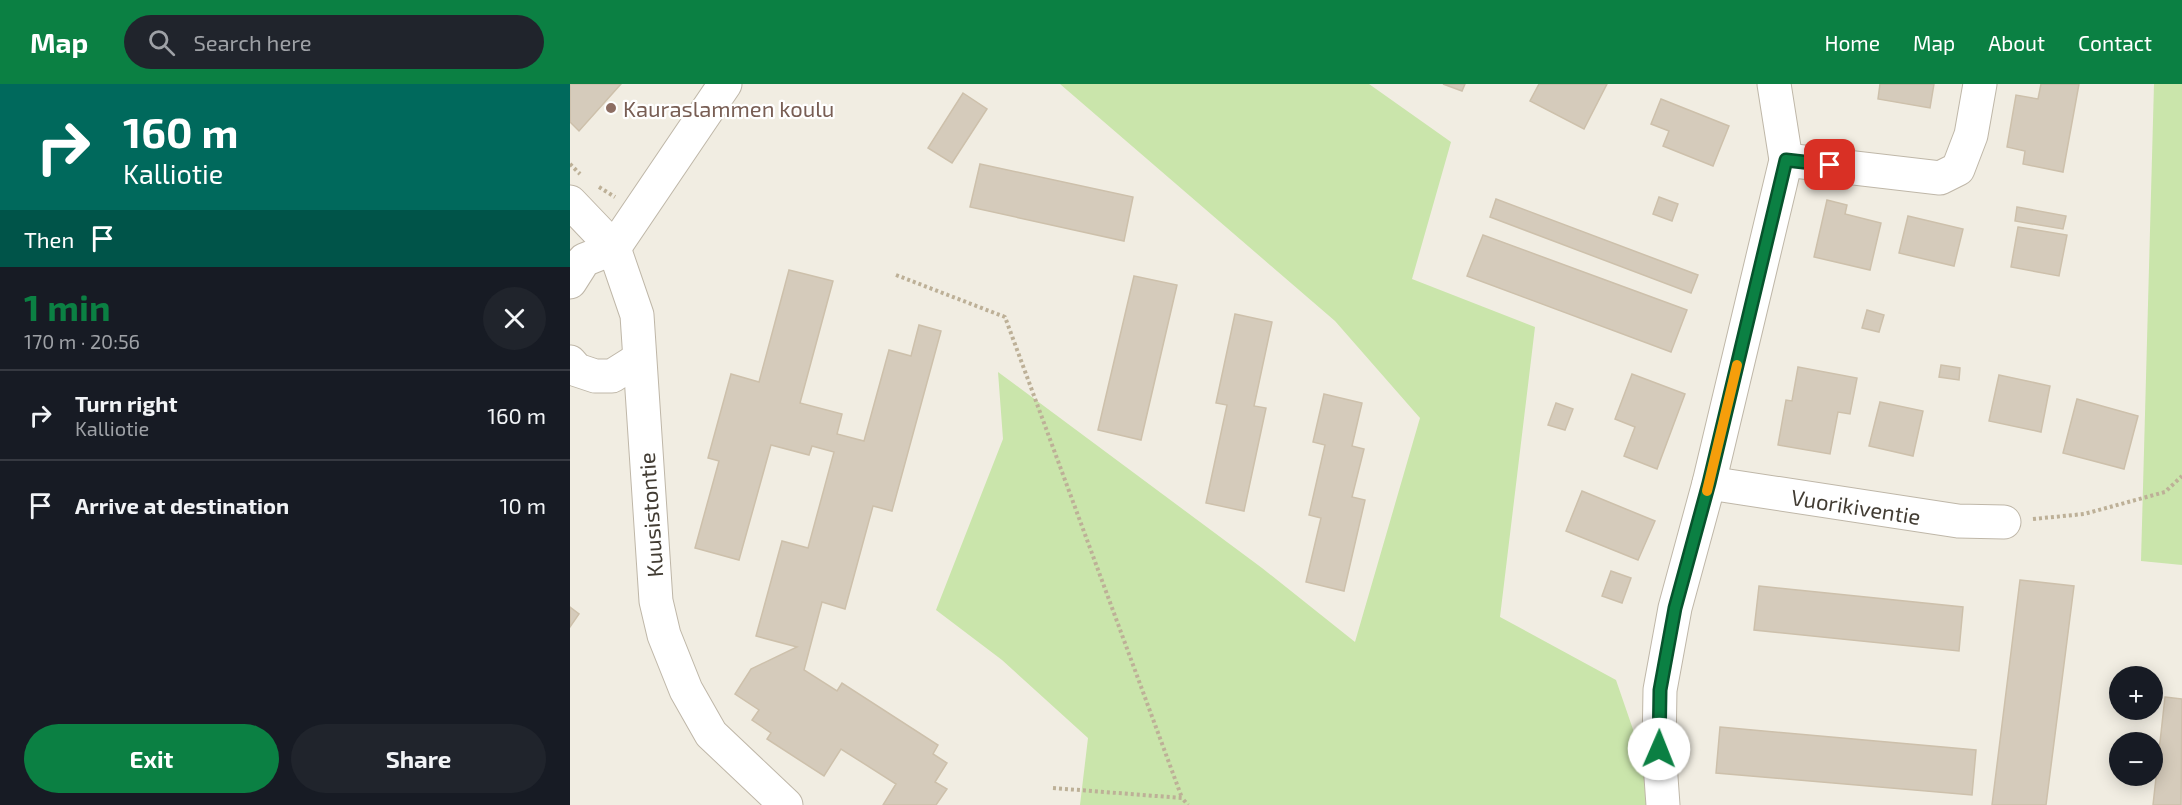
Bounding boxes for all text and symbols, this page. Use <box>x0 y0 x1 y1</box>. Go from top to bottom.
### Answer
search box <box>124 15 544 69</box>
text: Map <box>30 25 88 59</box>
icon: search <box>145 26 178 59</box>
text: Search here <box>193 29 312 55</box>
text: Home <box>1824 30 1880 55</box>
text: Map <box>1913 30 1955 55</box>
text: About <box>1988 30 2045 55</box>
text: Contact <box>2078 30 2152 55</box>
place label: Kauraslammen koulu <box>623 95 834 121</box>
marker: Kauraslammen koulu <box>604 101 618 115</box>
text: 160 m <box>123 106 239 156</box>
icon: right <box>24 108 102 186</box>
pin <box>1804 139 1855 190</box>
icon: arrive <box>1813 148 1846 181</box>
text: Kalliotie <box>123 157 223 189</box>
icon: arrive <box>86 222 119 255</box>
text: Then <box>24 226 74 252</box>
text: 1 min <box>24 285 111 328</box>
button: close <box>483 287 546 350</box>
text: 170 m · 20:56 <box>24 329 140 353</box>
text: Turn right <box>75 390 177 416</box>
icon: right <box>24 399 57 432</box>
text: 160 m <box>487 402 546 428</box>
text: Kalliotie <box>75 416 149 440</box>
street label: Kuusistontie <box>633 452 667 578</box>
street label: Vuorikiventie <box>1789 483 1923 529</box>
icon: arrive <box>24 489 57 522</box>
text: Arrive at destination <box>75 492 289 518</box>
text: 10 m <box>500 492 546 518</box>
map controls <box>2109 666 2163 786</box>
button: + <box>2109 666 2163 720</box>
position arrow <box>1627 717 1691 781</box>
button: Exit <box>24 724 279 793</box>
button: Share <box>291 724 546 793</box>
button: − <box>2109 732 2163 786</box>

